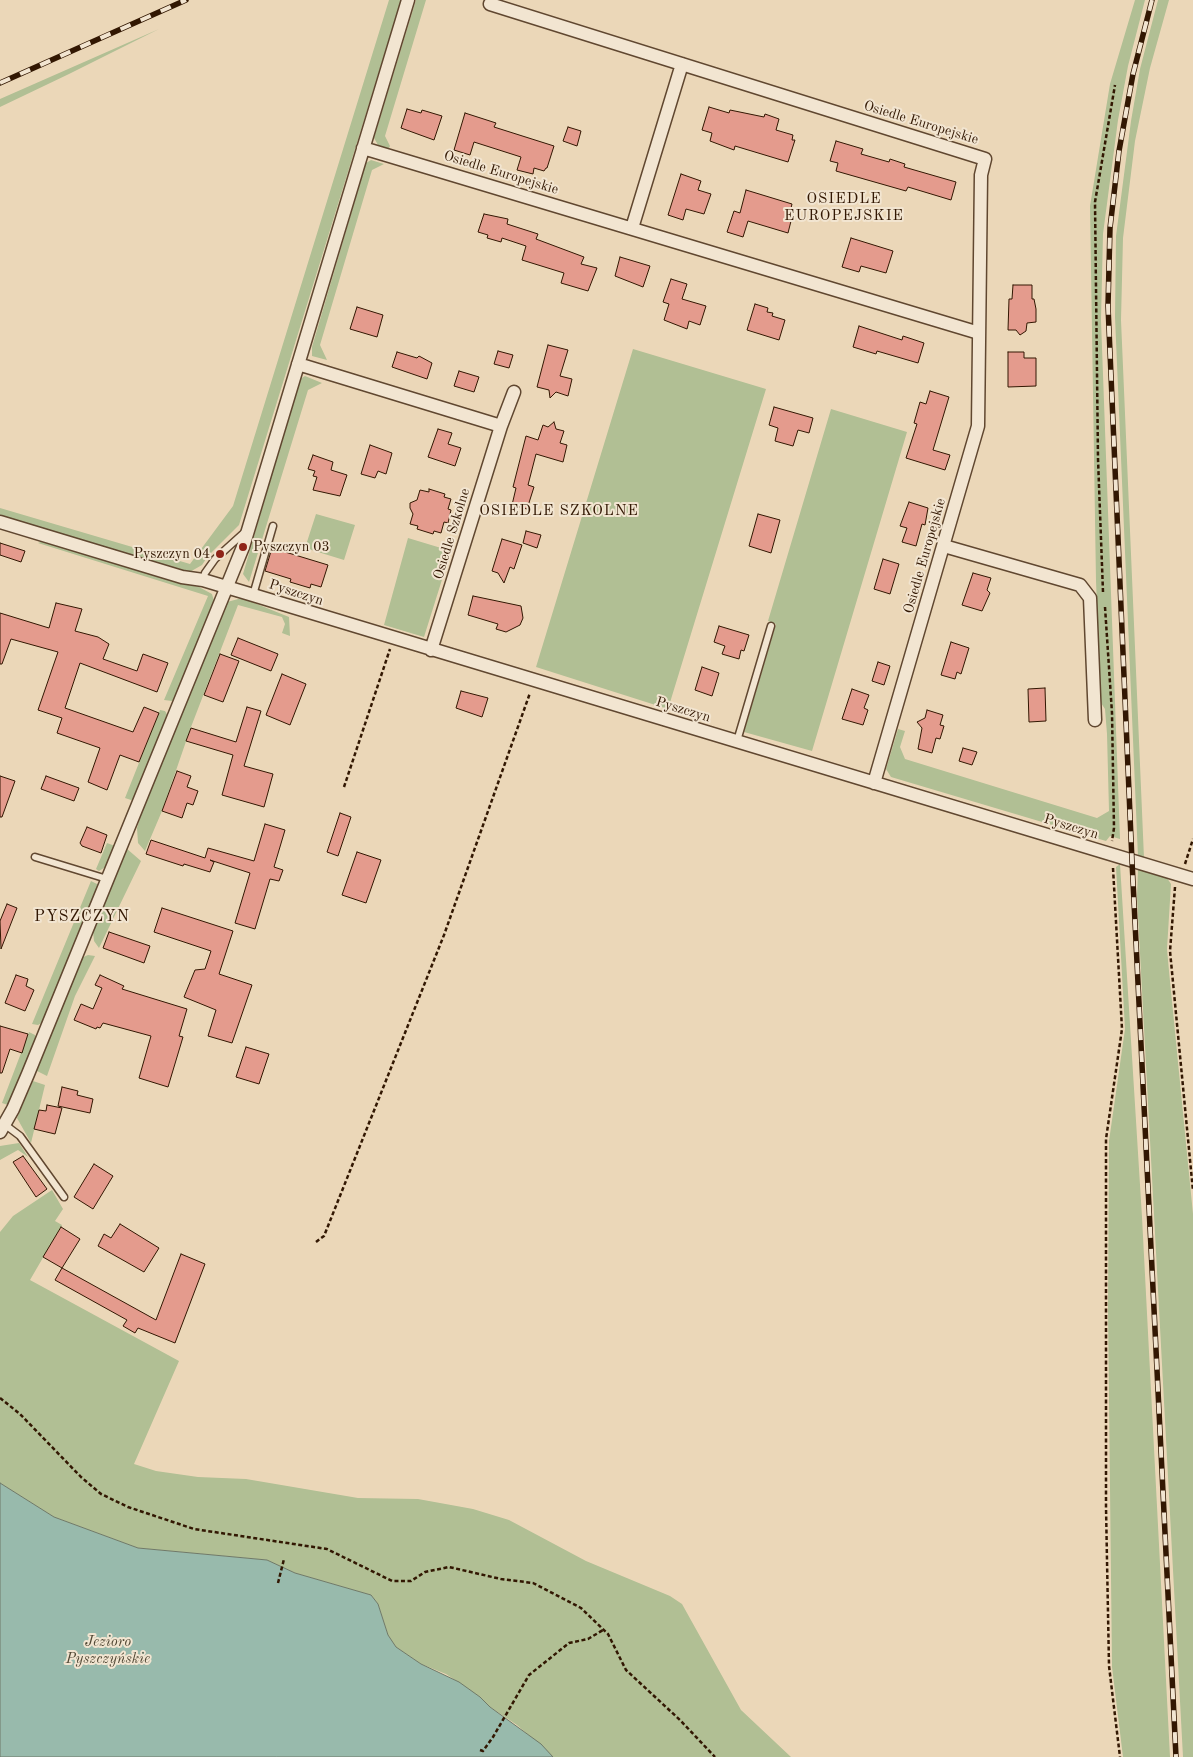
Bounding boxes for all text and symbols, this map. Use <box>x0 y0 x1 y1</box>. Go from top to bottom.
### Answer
street label: Osiedle Europejskie <box>862 98 980 148</box>
street label: Osiedle Europejskie <box>442 148 560 198</box>
district label: OSIEDLE EUROPEJSKIE <box>783 190 905 225</box>
street label: Osiedle Szkolne <box>430 486 474 582</box>
street label: Osiedle Europejskie <box>901 496 949 616</box>
district label: OSIEDLE SZKOLNE <box>477 502 641 520</box>
place label: Pyszczyn 03 <box>253 539 330 555</box>
marker: Pyszczyn 03 <box>237 541 249 553</box>
place label: Pyszczyn 04 <box>133 546 210 562</box>
marker: Pyszczyn 04 <box>214 548 226 560</box>
street label: Pyszczyn <box>267 576 325 610</box>
street label: Pyszczyn <box>654 694 712 726</box>
street label: Pyszczyn <box>1042 811 1100 843</box>
district label: PYSZCZYN <box>33 907 131 927</box>
water label: Jezioro Pyszczyńskie <box>66 1633 150 1668</box>

